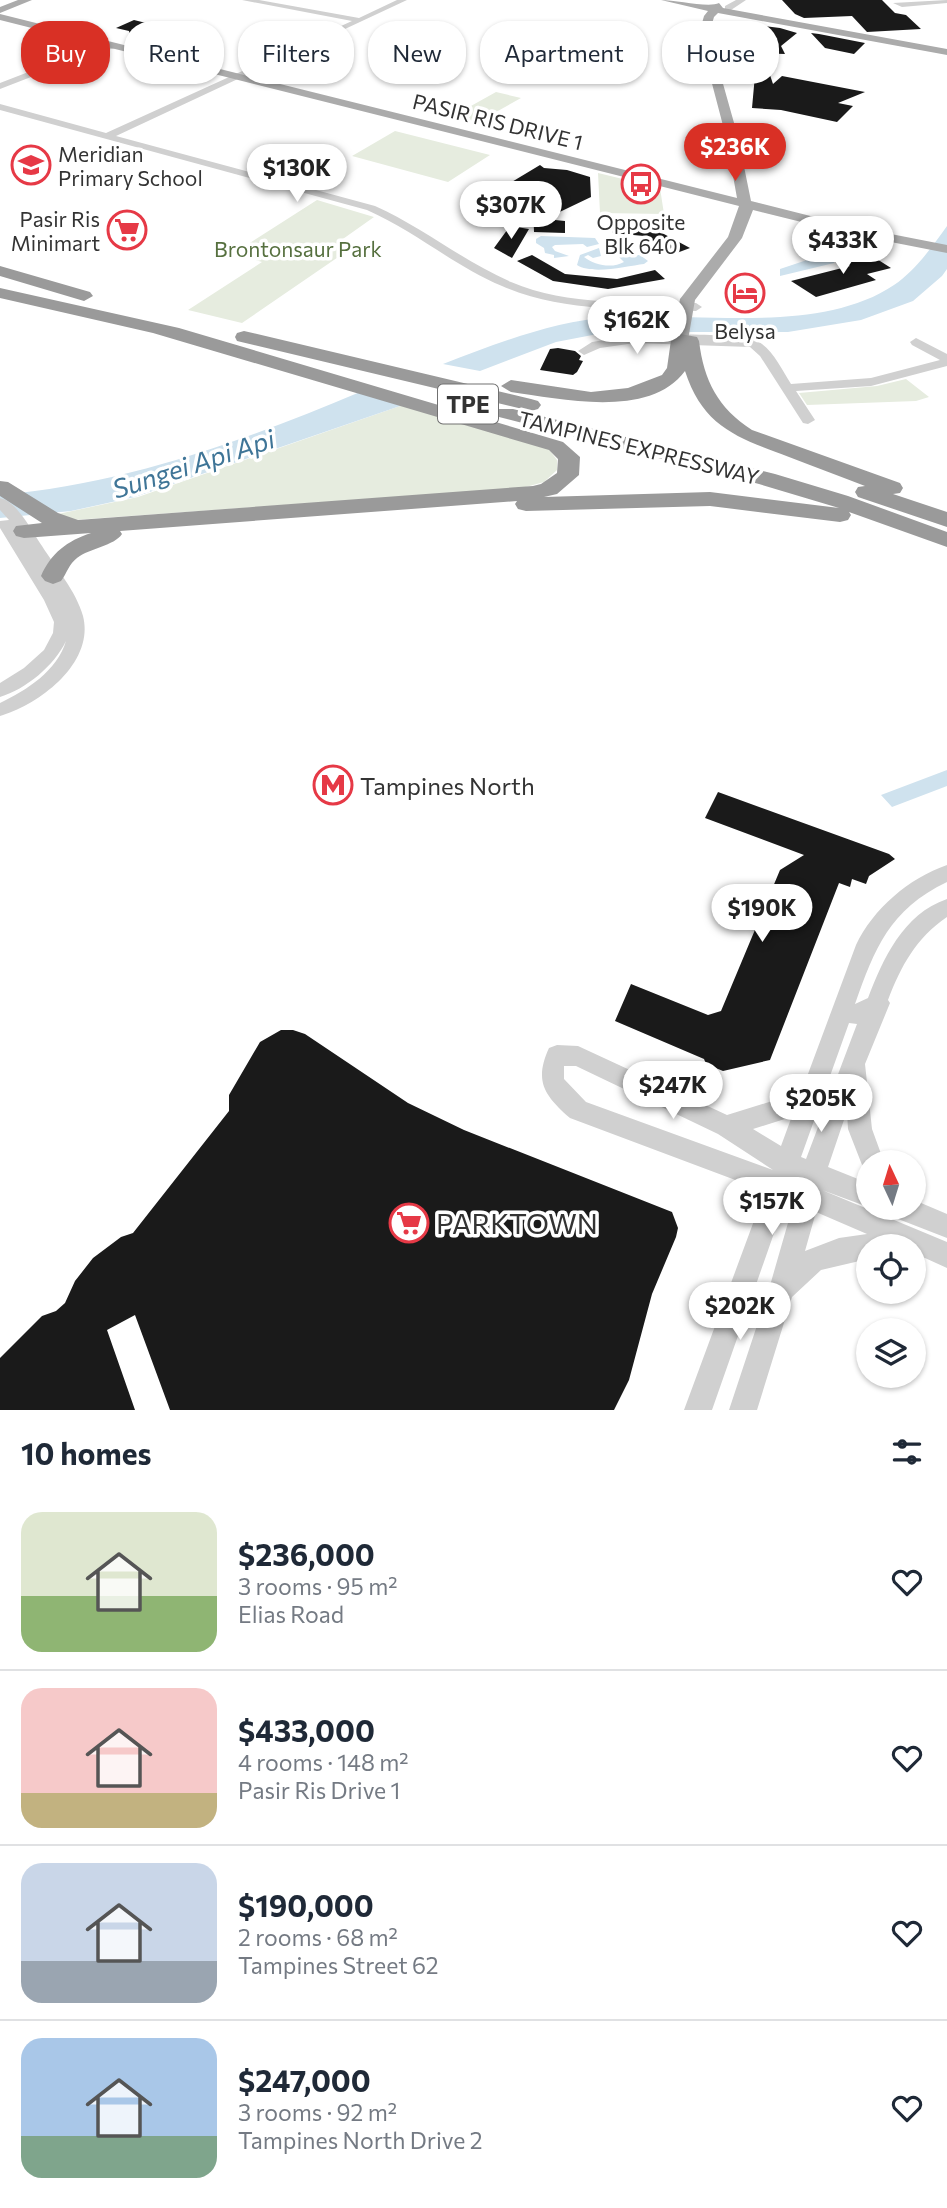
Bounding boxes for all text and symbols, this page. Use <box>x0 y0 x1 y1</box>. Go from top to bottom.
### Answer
chip: Buy <box>21 21 110 84</box>
chip: Rent <box>124 21 224 84</box>
chip: Filters <box>238 21 354 84</box>
chip: New <box>368 21 466 84</box>
chip: Apartment <box>480 21 648 84</box>
chip: House <box>662 21 779 84</box>
street label: PASIR RIS DRIVE 1 <box>410 88 586 154</box>
pin: $236K <box>686 124 784 183</box>
text: $236K <box>700 132 770 160</box>
place label: Meridian Primary School <box>58 141 203 190</box>
school or university icon: Meridian Primary School <box>10 144 52 186</box>
pin: $130K <box>248 144 346 204</box>
text: $130K <box>263 153 331 181</box>
bus stop icon: Opposite Blk 640 <box>620 163 662 205</box>
pin: $307K <box>462 182 560 241</box>
text: $307K <box>476 190 546 218</box>
place label: Pasir Ris Minimart <box>11 206 100 255</box>
supermarket icon: Pasir Ris Minimart <box>106 209 148 251</box>
place label: Opposite Blk 640 <box>597 209 685 258</box>
pin: $433K <box>794 216 892 276</box>
text: $433K <box>808 225 878 253</box>
park label: Brontonsaur Park <box>214 236 382 261</box>
hotel icon: Belysa <box>724 272 766 314</box>
pin: $162K <box>588 296 686 356</box>
text: $162K <box>604 305 670 333</box>
place label: Belysa <box>714 318 776 343</box>
road number: TPE <box>438 384 498 424</box>
street label: TAMPINES EXPRESSWAY <box>516 405 762 489</box>
water label: Sungei Api Api <box>108 422 279 504</box>
metro station icon: Tampines North <box>312 764 354 806</box>
place label: Tampines North <box>360 771 535 800</box>
pin: $190K <box>713 884 811 944</box>
text: $190K <box>727 893 797 921</box>
pin: $247K <box>624 1062 722 1121</box>
text: $247K <box>639 1070 707 1098</box>
pin: $205K <box>772 1074 870 1134</box>
text: $205K <box>786 1083 856 1111</box>
north arrow <box>856 1150 926 1220</box>
map controls <box>856 1150 926 1388</box>
pin: $157K <box>723 1178 821 1237</box>
text: $157K <box>739 1186 805 1214</box>
supermarket icon: PARKTOWN <box>388 1202 430 1244</box>
place label: PARKTOWN <box>436 1206 598 1240</box>
button: locate <box>856 1234 926 1304</box>
pin: $202K <box>691 1282 789 1342</box>
text: $202K <box>705 1291 775 1319</box>
button: layers <box>856 1318 926 1388</box>
icon: filters <box>888 1433 926 1471</box>
text: 10 homes <box>21 1434 151 1471</box>
text: $236,000 <box>238 1535 375 1572</box>
icon: home <box>77 1540 161 1624</box>
icon: heart <box>888 1563 926 1601</box>
text: 3 rooms · 95 m² <box>238 1572 397 1600</box>
text: Elias Road <box>238 1600 344 1628</box>
text: $433,000 <box>238 1711 375 1748</box>
icon: home <box>77 1716 161 1800</box>
icon: heart <box>888 1739 926 1777</box>
text: 4 rooms · 148 m² <box>238 1748 409 1776</box>
text: Pasir Ris Drive 1 <box>238 1776 400 1804</box>
text: $190,000 <box>238 1886 374 1923</box>
icon: home <box>77 1891 161 1975</box>
icon: heart <box>888 1914 926 1952</box>
text: 2 rooms · 68 m² <box>238 1923 398 1951</box>
text: Tampines Street 62 <box>238 1951 439 1979</box>
text: $247,000 <box>238 2061 371 2098</box>
icon: home <box>77 2066 161 2150</box>
icon: heart <box>888 2089 926 2127</box>
text: 3 rooms · 92 m² <box>238 2098 397 2126</box>
text: Tampines North Drive 2 <box>238 2126 483 2154</box>

